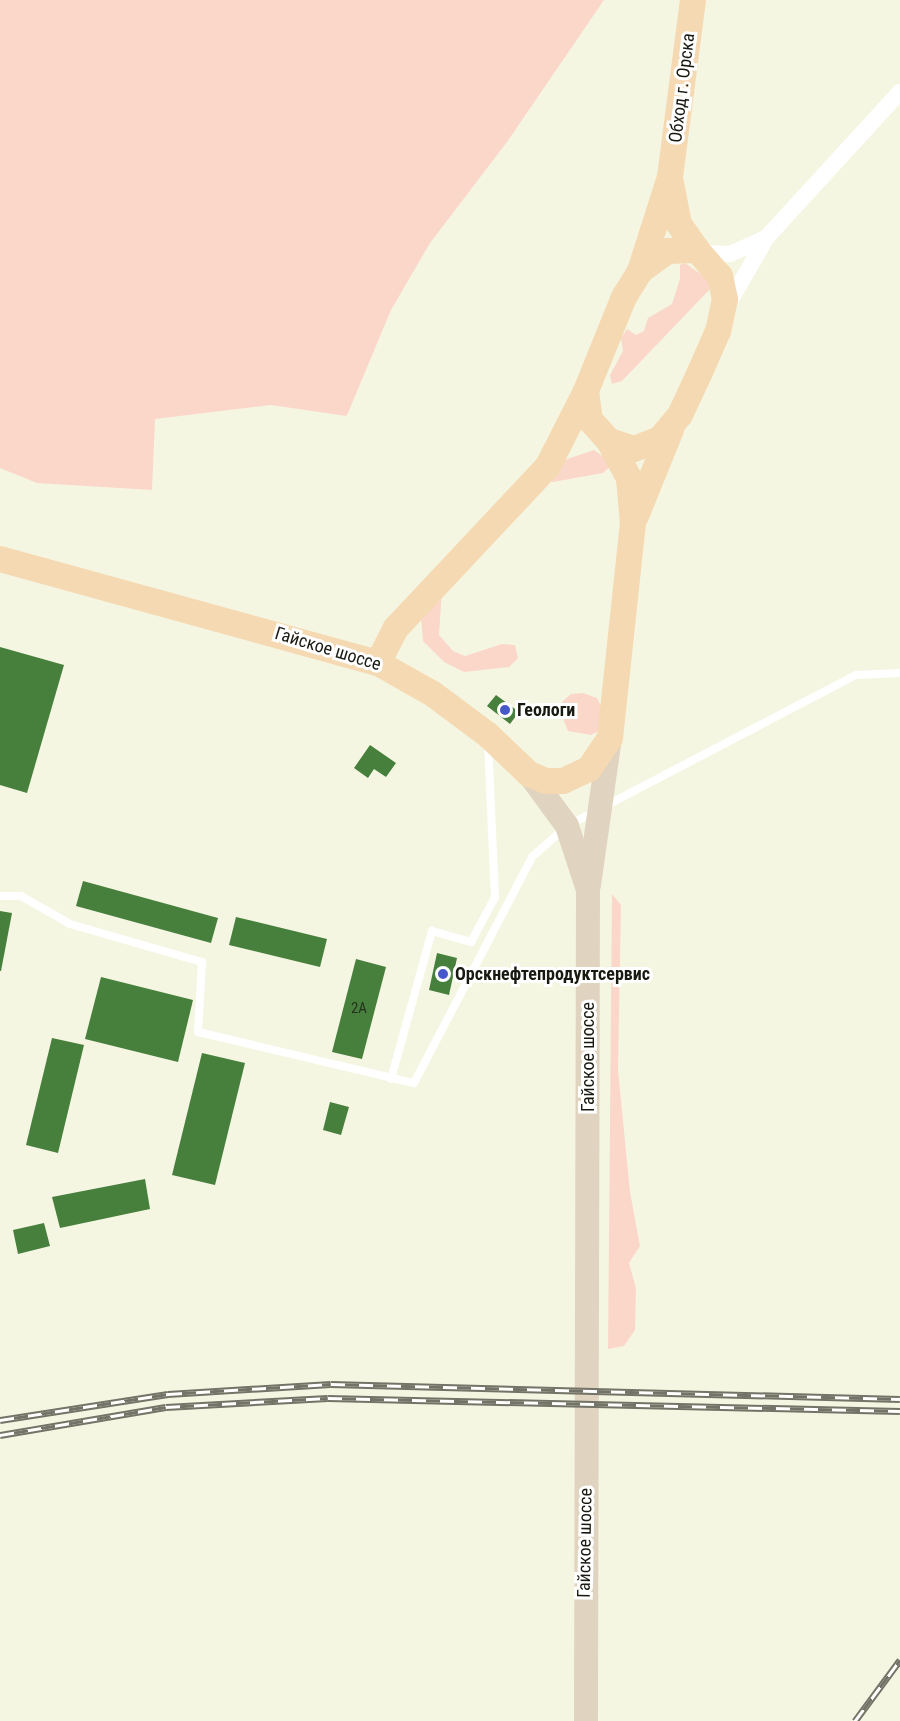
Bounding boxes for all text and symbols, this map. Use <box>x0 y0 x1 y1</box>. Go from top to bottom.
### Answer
street label: Обход г. Орска <box>665 32 699 144</box>
street label: Гайское шоссе <box>272 623 384 675</box>
place label: Геологи <box>517 699 575 721</box>
marker: Геологи <box>498 703 512 717</box>
place label: Орскнефтепродуктсервис <box>455 963 650 985</box>
marker: Орскнефтепродуктсервис <box>436 967 450 981</box>
house number: 2А <box>351 1000 367 1018</box>
street label: Гайское шоссе <box>577 1002 599 1112</box>
street label: Гайское шоссе <box>573 1488 597 1598</box>

